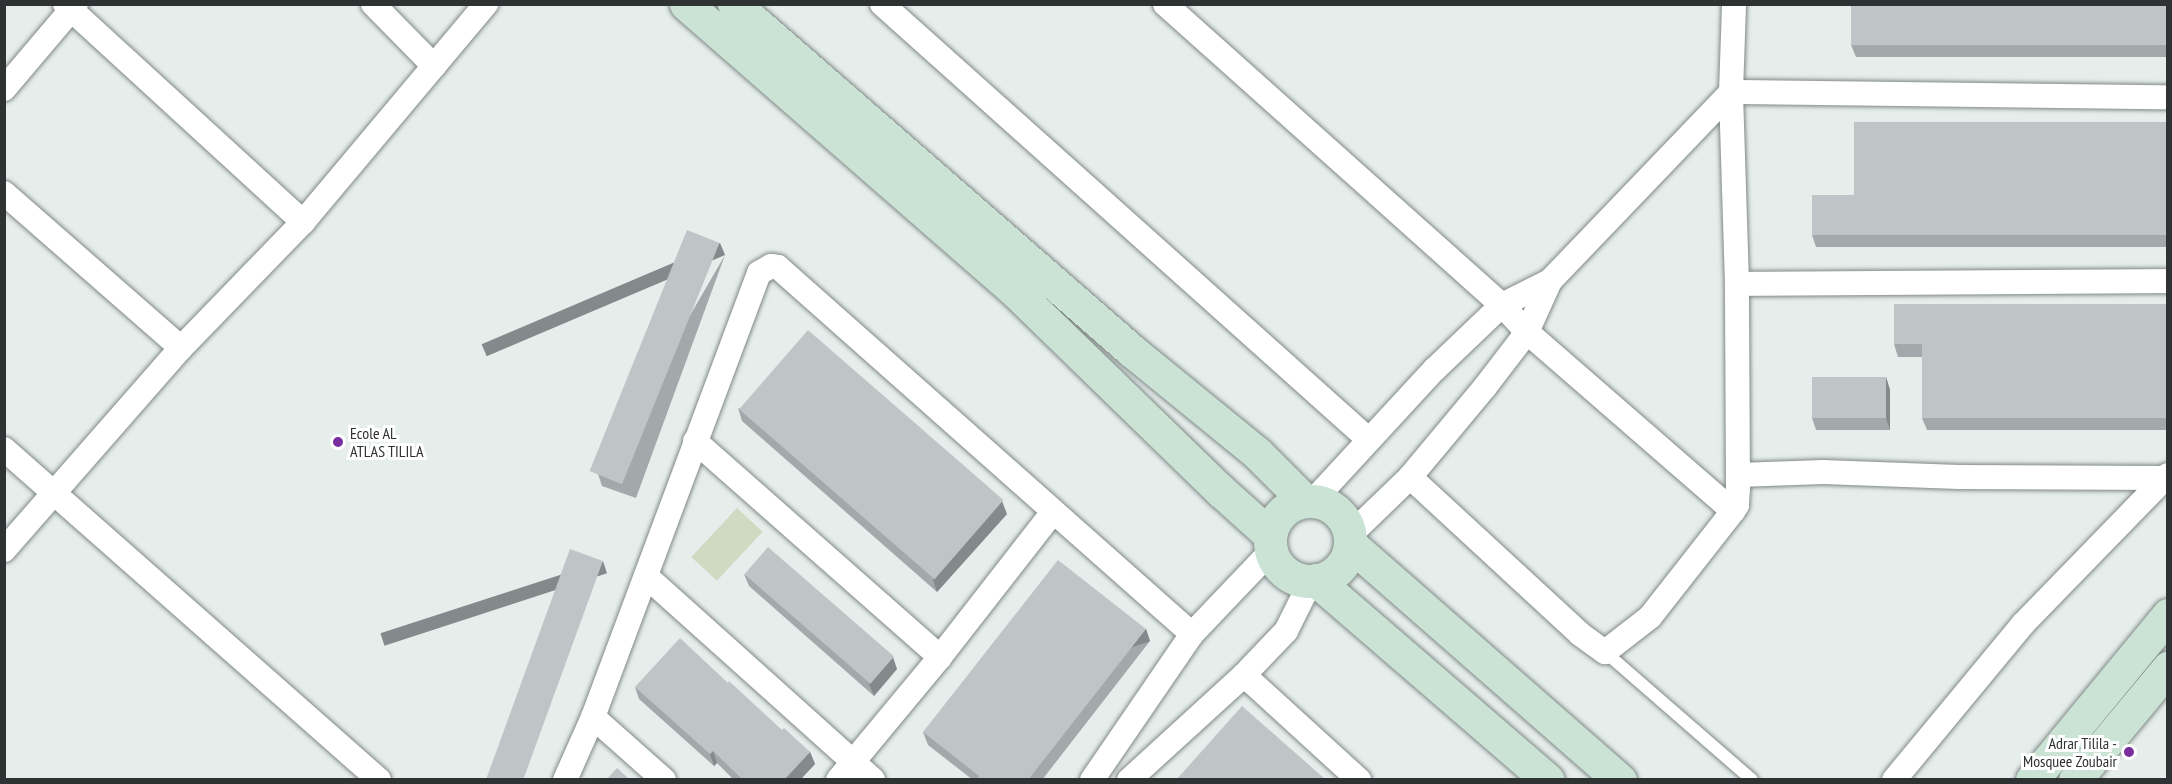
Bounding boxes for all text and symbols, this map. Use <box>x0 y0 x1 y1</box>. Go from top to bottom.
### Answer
place label: Ecole AL ATLAS TILILA <box>350 423 424 461</box>
marker: Ecole AL ATLAS TILILA <box>331 435 345 449</box>
place label: Adrar Tilila - Mosquee Zoubair <box>2023 733 2117 771</box>
marker: Adrar Tilila - Mosquee Zoubair <box>2122 745 2136 759</box>

